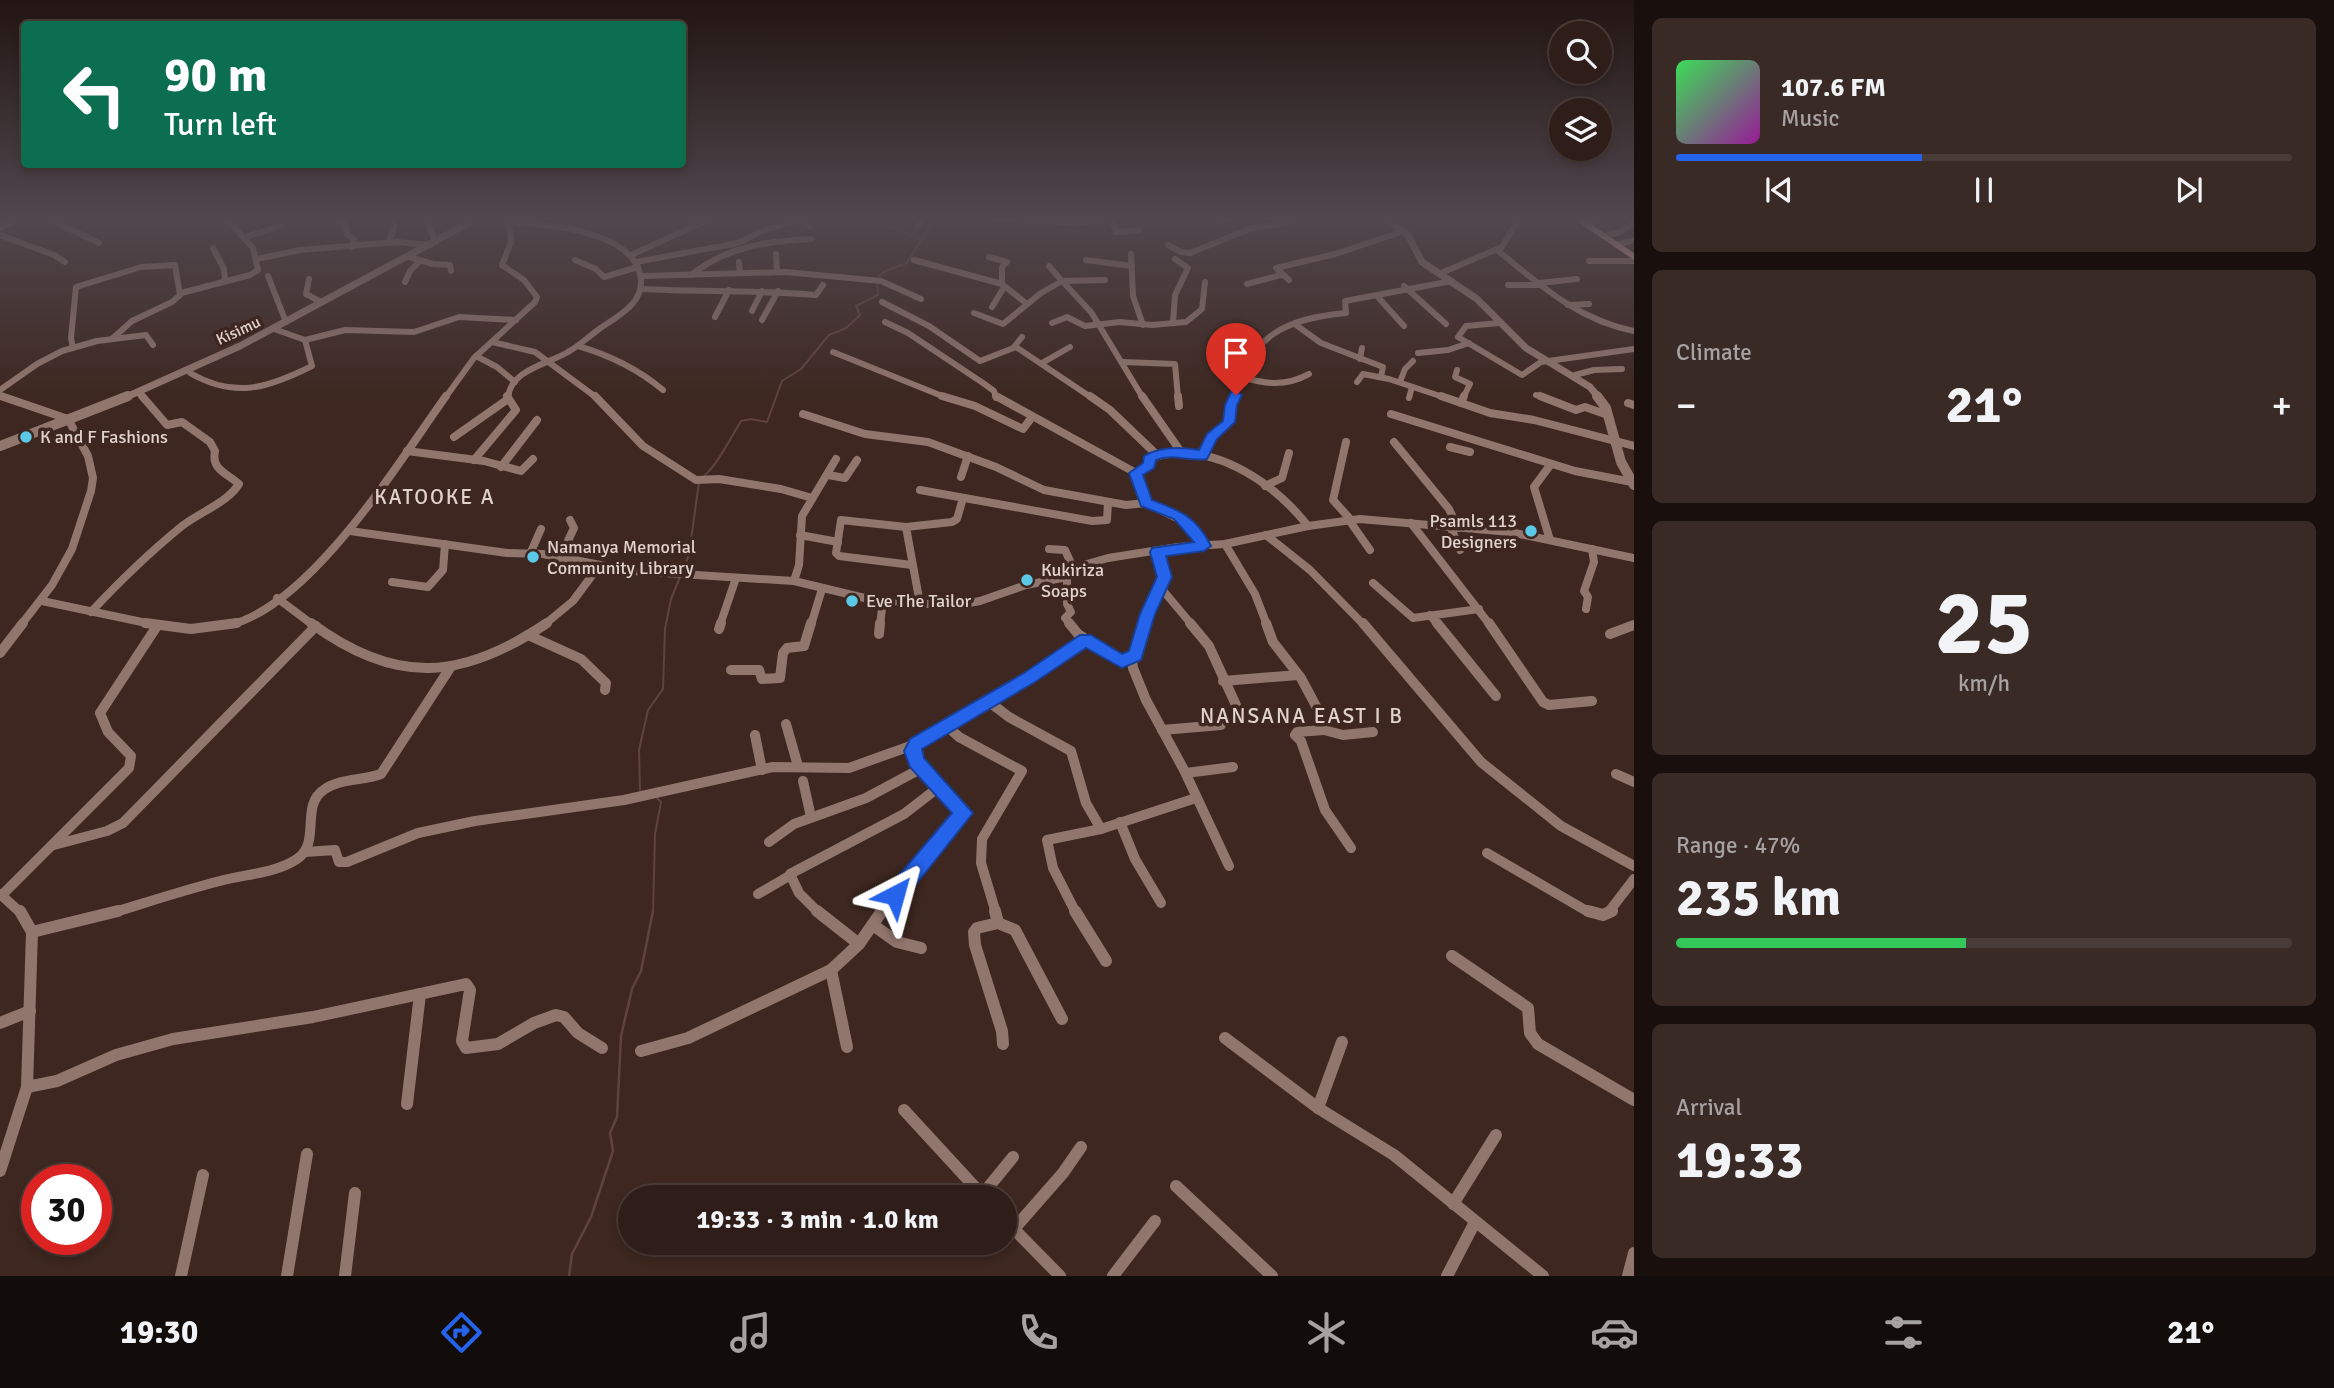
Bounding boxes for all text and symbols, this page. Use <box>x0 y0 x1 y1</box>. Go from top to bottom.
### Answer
map controls <box>1549 21 1612 161</box>
button: search <box>1549 21 1612 84</box>
text: 90 m <box>164 45 267 105</box>
icon: left <box>49 49 140 140</box>
text: 107.6 FM <box>1781 72 1886 104</box>
button: layers <box>1549 98 1612 161</box>
text: Music <box>1781 104 1839 133</box>
text: Turn left <box>164 105 277 144</box>
icon: previous <box>1760 171 1798 209</box>
icon: pause <box>1965 171 2003 209</box>
icon: next <box>2170 171 2208 209</box>
street label: Kisimu <box>213 312 264 350</box>
pin <box>1206 323 1266 395</box>
icon: arrive <box>1217 334 1255 372</box>
text: Climate <box>1676 338 1752 367</box>
text: 21° <box>1946 373 2022 437</box>
text: − <box>1676 382 1697 429</box>
text: + <box>2271 382 2292 429</box>
place label: K and F Fashions <box>40 426 168 448</box>
marker: K and F Fashions <box>18 429 34 445</box>
district label: KATOOKE A <box>374 484 496 510</box>
place label: Psamls 113 Designers <box>1430 510 1517 553</box>
marker: Psamls 113 Designers <box>1523 523 1539 539</box>
place label: Namanya Memorial Community Library <box>547 536 696 579</box>
marker: Namanya Memorial Community Library <box>525 549 541 565</box>
place label: Kukiriza Soaps <box>1041 559 1104 602</box>
text: 25 <box>1935 567 2033 680</box>
marker: Kukiriza Soaps <box>1019 572 1035 588</box>
place label: Eve The Tailor <box>866 590 971 612</box>
marker: Eve The Tailor <box>844 593 860 609</box>
text: km/h <box>1958 669 2010 698</box>
district label: NANSANA EAST I B <box>1200 703 1404 729</box>
text: Range · 47% <box>1676 831 1800 860</box>
position arrow <box>858 858 932 932</box>
text: 235 km <box>1676 866 1841 930</box>
text: Arrival <box>1676 1093 1742 1122</box>
text: 19:33 <box>1676 1128 1804 1192</box>
speed limit sign: 30 <box>21 1164 112 1255</box>
text: 19:33 · 3 min · 1.0 km <box>696 1204 939 1236</box>
icon: directions <box>437 1308 486 1357</box>
icon: music <box>726 1308 775 1357</box>
icon: phone <box>1014 1308 1063 1357</box>
icon: climate <box>1302 1308 1351 1357</box>
icon: car <box>1590 1308 1639 1357</box>
icon: filters <box>1879 1308 1928 1357</box>
text: 19:30 <box>120 1313 198 1352</box>
text: 21° <box>2167 1313 2214 1352</box>

